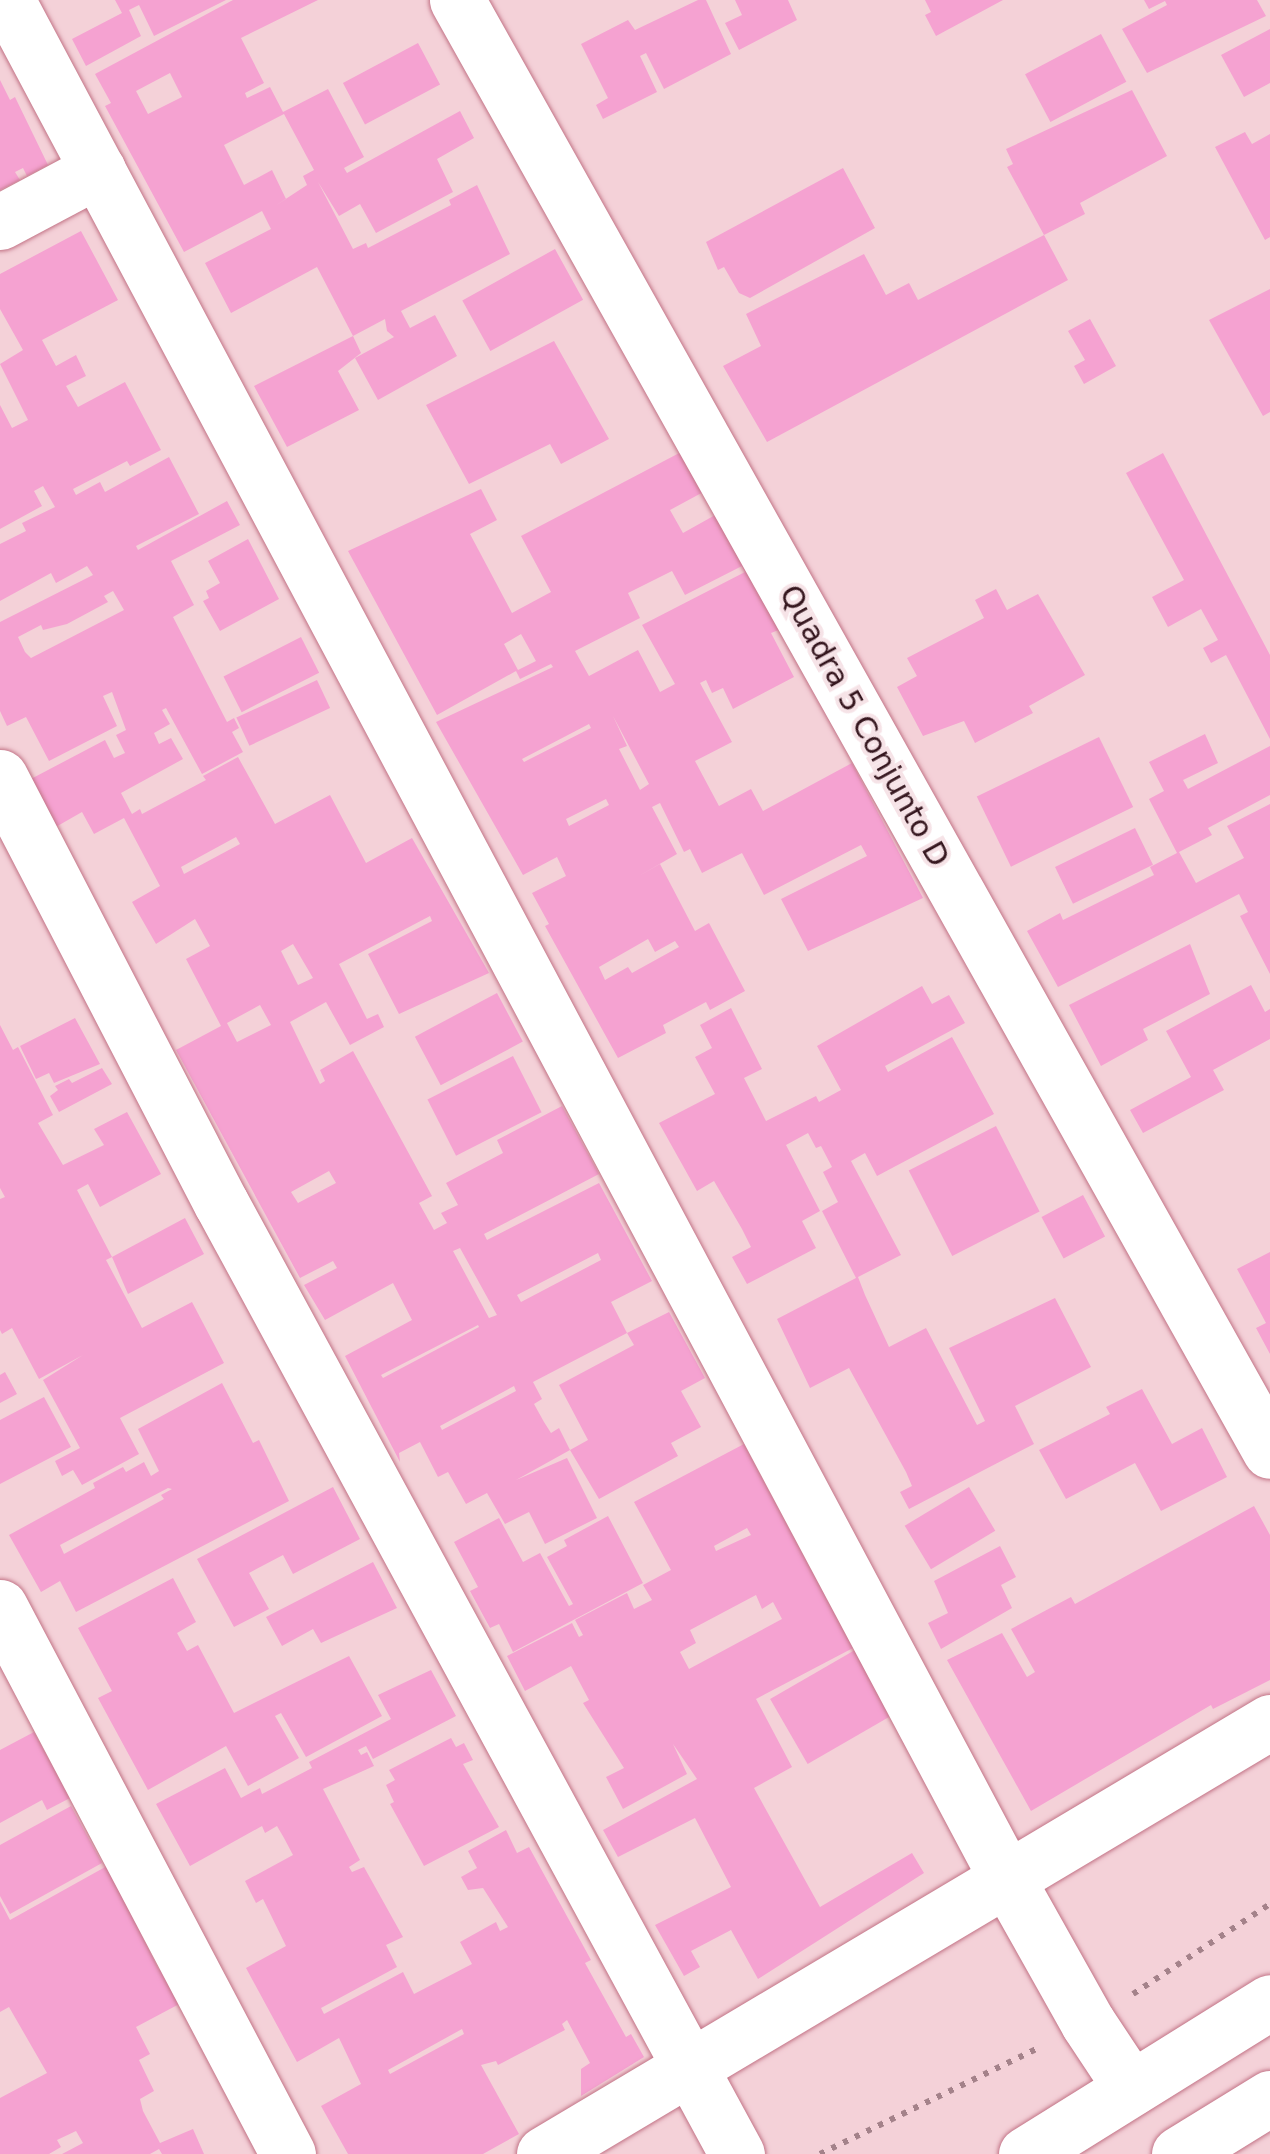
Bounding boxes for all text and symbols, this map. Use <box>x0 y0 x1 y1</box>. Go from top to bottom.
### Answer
street label: Quadra 5 Conjunto D <box>772 579 956 873</box>

